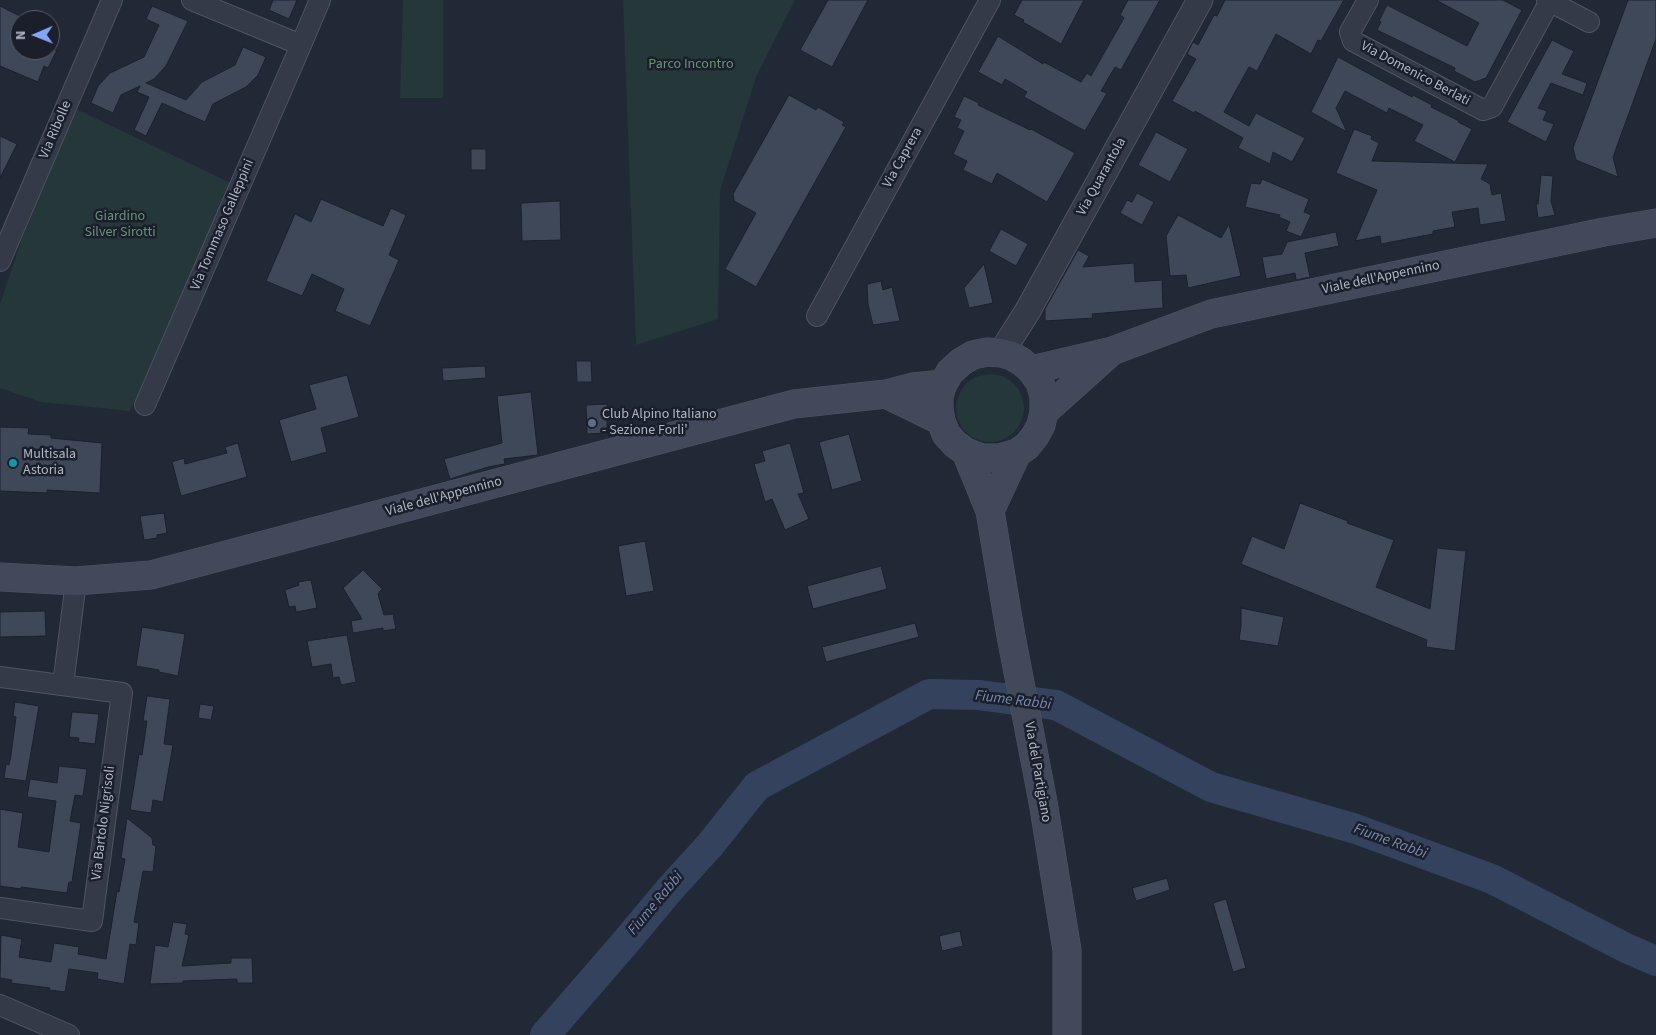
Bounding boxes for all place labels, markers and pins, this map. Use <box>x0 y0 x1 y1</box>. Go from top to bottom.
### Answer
place label: Club Alpino Italiano - Sezione Forli' <box>602 407 717 440</box>
marker: Club Alpino Italiano - Sezione Forli' <box>586 417 598 429</box>
place label: Multisala Astoria <box>23 447 76 480</box>
marker: Multisala Astoria <box>7 457 19 469</box>

